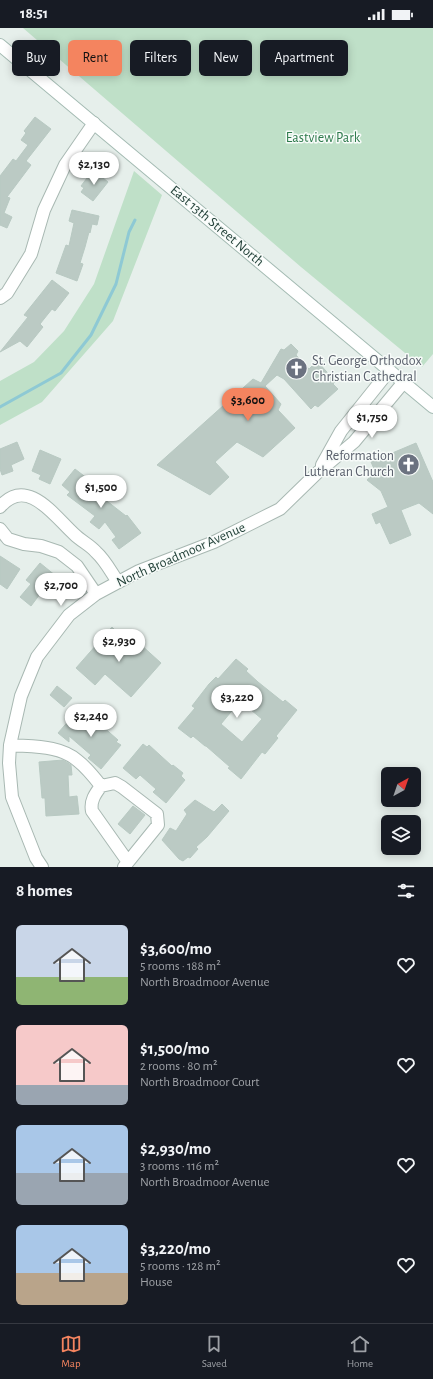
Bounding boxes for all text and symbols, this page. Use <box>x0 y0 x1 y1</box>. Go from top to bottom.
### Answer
text: 18:51 <box>20 6 48 21</box>
chip: Buy <box>12 40 60 76</box>
chip: Rent <box>68 40 122 76</box>
chip: Filters <box>130 40 191 76</box>
chip: New <box>199 40 252 76</box>
chip: Apartment <box>260 40 348 76</box>
park label: Eastview Park <box>286 131 361 145</box>
pin: $2,130 <box>61 152 127 186</box>
text: $2,130 <box>78 158 110 171</box>
street label: East 13th Street North <box>168 183 266 269</box>
place label: St. George Orthodox Christian Cathedral <box>312 354 422 384</box>
church icon: St. George Orthodox Christian Cathedral <box>284 356 310 382</box>
pin: $3,600 <box>215 388 281 422</box>
text: $3,600 <box>231 394 265 407</box>
pin: $1,750 <box>339 405 405 439</box>
text: $1,750 <box>356 411 388 424</box>
place label: Reformation Lutheran Church <box>304 449 394 479</box>
church icon: Reformation Lutheran Church <box>396 451 422 477</box>
pin: $1,500 <box>68 475 134 509</box>
text: $1,500 <box>85 481 117 494</box>
street label: North Broadmoor Avenue <box>114 520 248 590</box>
pin: $2,700 <box>28 573 94 607</box>
text: $2,700 <box>44 579 78 592</box>
pin: $2,930 <box>86 629 152 663</box>
text: $2,930 <box>102 635 136 648</box>
pin: $3,220 <box>204 685 270 719</box>
text: $3,220 <box>220 691 254 704</box>
pin: $2,240 <box>58 704 124 738</box>
text: $2,240 <box>74 710 108 723</box>
north arrow <box>381 767 421 807</box>
map controls <box>381 767 421 855</box>
button: layers <box>381 815 421 855</box>
icon: filters <box>395 880 417 902</box>
text: 8 homes <box>16 882 73 899</box>
text: $3,600/mo <box>140 940 212 957</box>
icon: home <box>48 941 96 989</box>
icon: heart <box>395 954 417 976</box>
text: 5 rooms · 188 m² <box>140 960 221 973</box>
text: North Broadmoor Avenue <box>140 976 270 989</box>
text: $1,500/mo <box>140 1040 210 1057</box>
icon: home <box>48 1041 96 1089</box>
icon: heart <box>395 1054 417 1076</box>
text: 2 rooms · 80 m² <box>140 1060 217 1073</box>
text: North Broadmoor Court <box>140 1076 259 1089</box>
text: $2,930/mo <box>140 1140 211 1157</box>
icon: home <box>48 1141 96 1189</box>
icon: heart <box>395 1154 417 1176</box>
text: 3 rooms · 116 m² <box>140 1160 219 1173</box>
text: North Broadmoor Avenue <box>140 1176 270 1189</box>
text: $3,220/mo <box>140 1240 211 1257</box>
icon: home <box>48 1241 96 1289</box>
icon: heart <box>395 1254 417 1276</box>
text: 5 rooms · 128 m² <box>140 1260 221 1273</box>
text: House <box>140 1276 172 1289</box>
tab: Map <box>60 1333 82 1370</box>
tab: Saved <box>202 1333 227 1370</box>
tab: Home <box>347 1333 373 1370</box>

